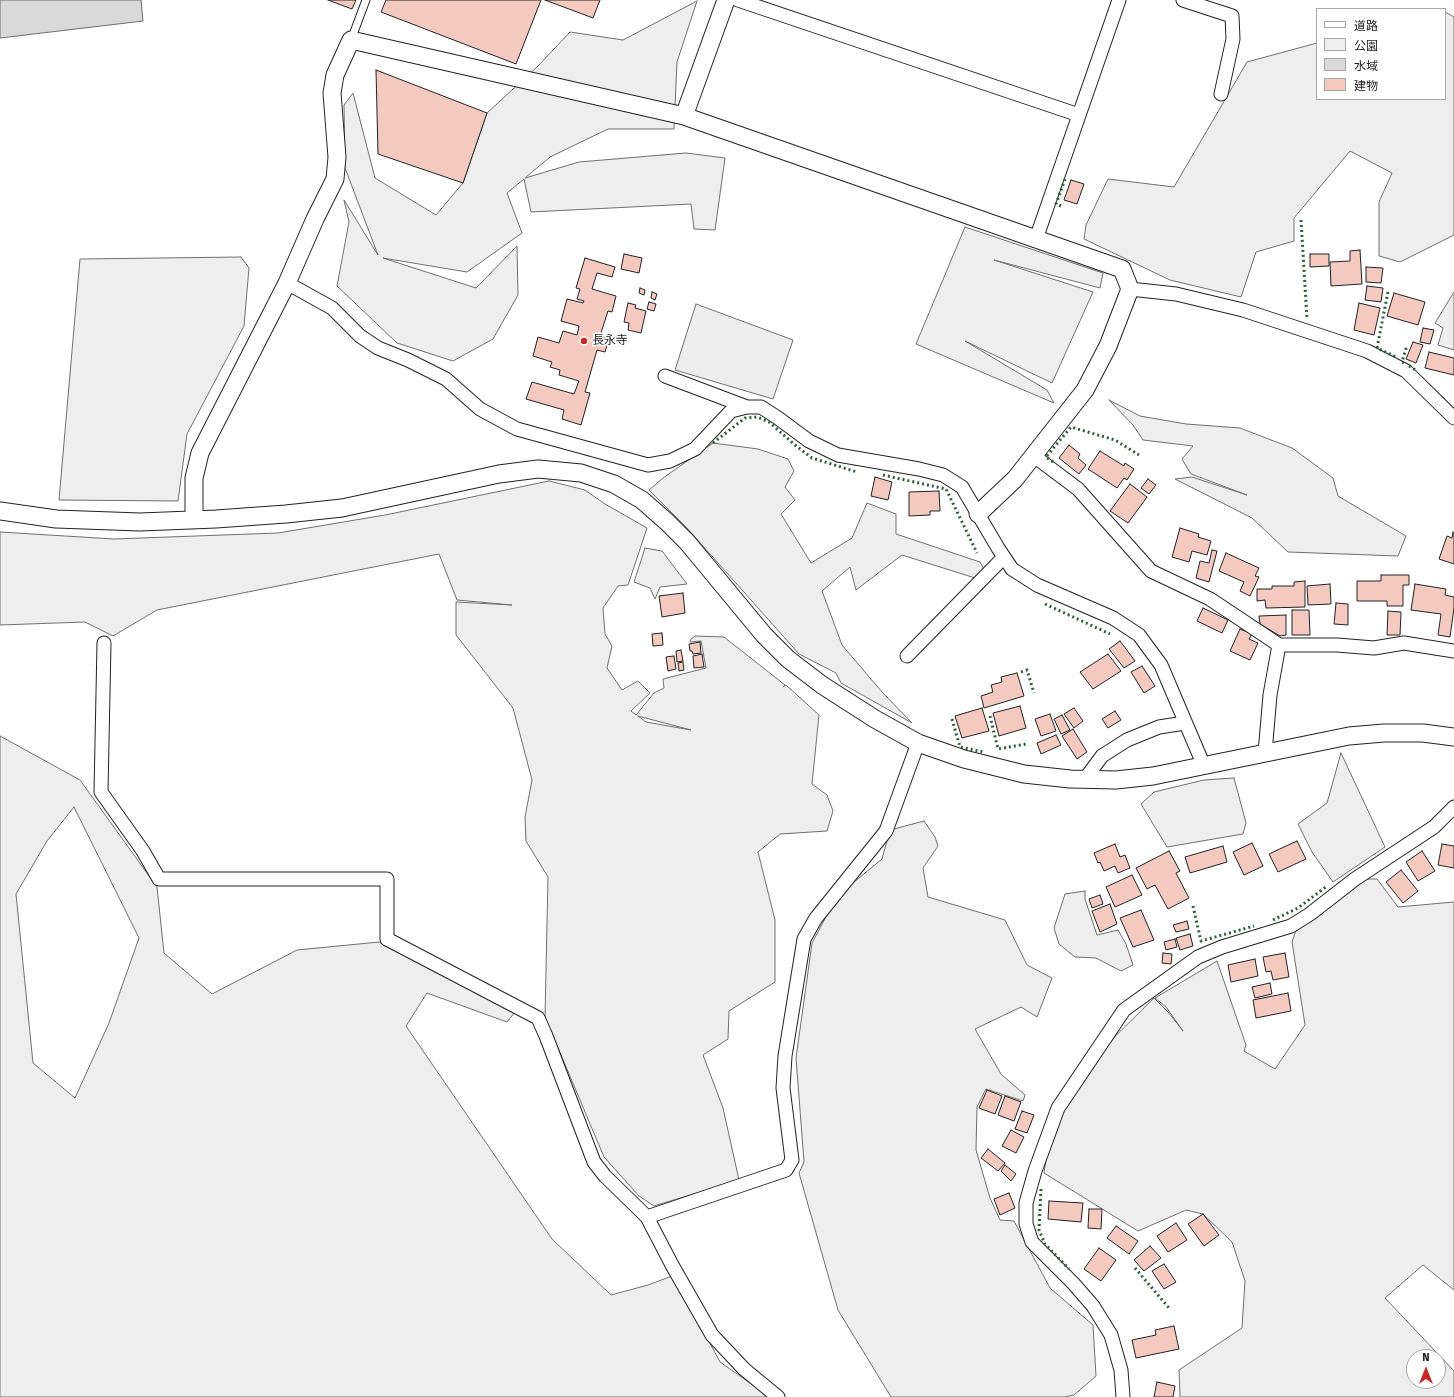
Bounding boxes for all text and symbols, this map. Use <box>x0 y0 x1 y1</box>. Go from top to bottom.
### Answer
legend <box>1316 8 1446 100</box>
text: 道路 <box>1354 19 1378 33</box>
text: 公園 <box>1354 39 1378 53</box>
text: 水域 <box>1354 59 1378 73</box>
text: 建物 <box>1354 79 1378 93</box>
place label: 長永寺 <box>592 334 628 348</box>
marker: 長永寺 <box>579 336 589 346</box>
north arrow <box>1406 1349 1446 1389</box>
text: N <box>1422 1351 1430 1364</box>

